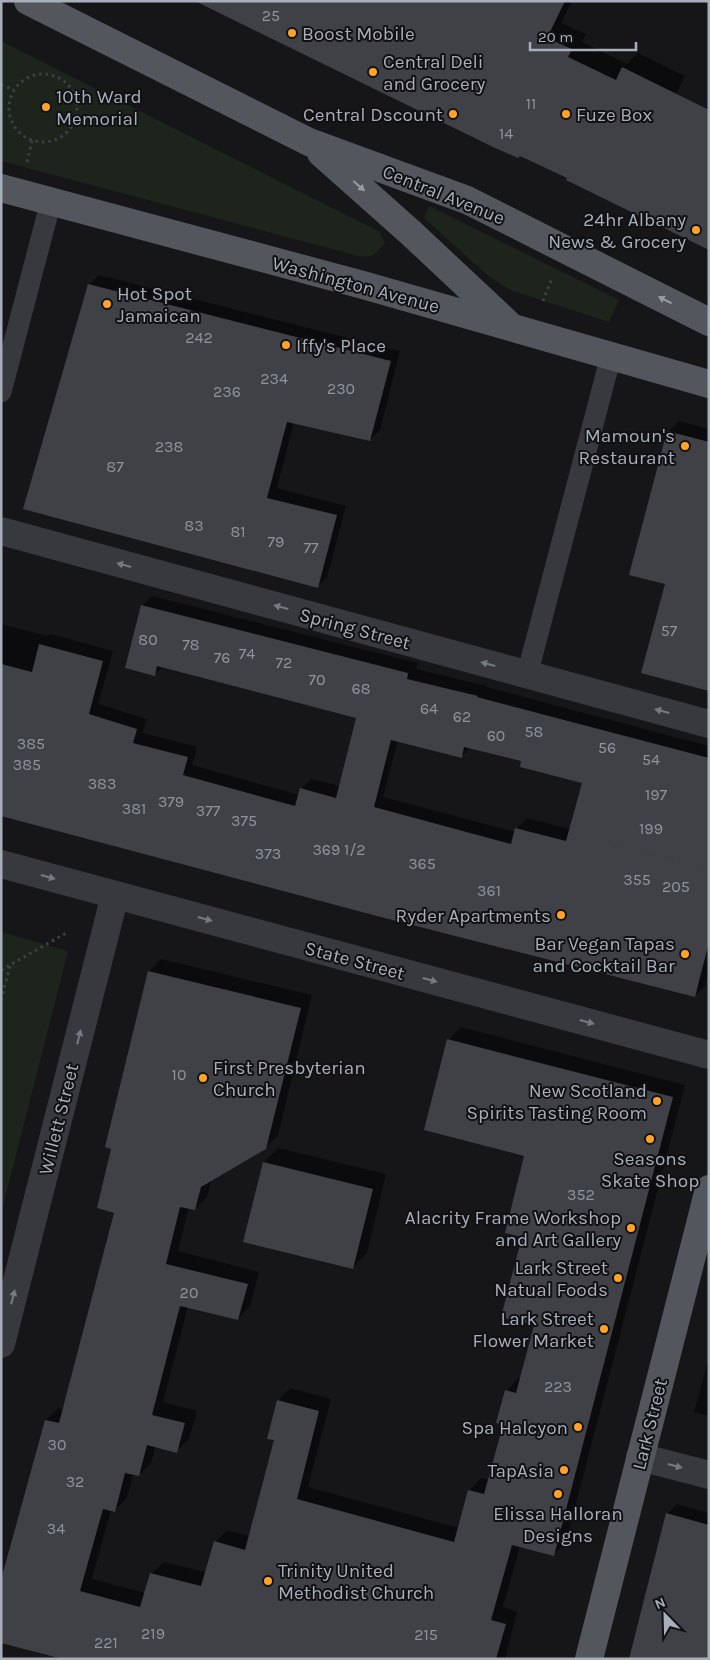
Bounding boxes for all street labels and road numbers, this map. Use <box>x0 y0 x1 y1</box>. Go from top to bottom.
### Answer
street label: Central Avenue <box>379 160 508 229</box>
street label: Washington Avenue <box>270 252 442 318</box>
street label: Spring Street <box>297 604 413 654</box>
street label: State Street <box>302 937 407 985</box>
street label: Willett Street <box>35 1061 83 1177</box>
street label: Lark Street <box>628 1376 672 1472</box>

